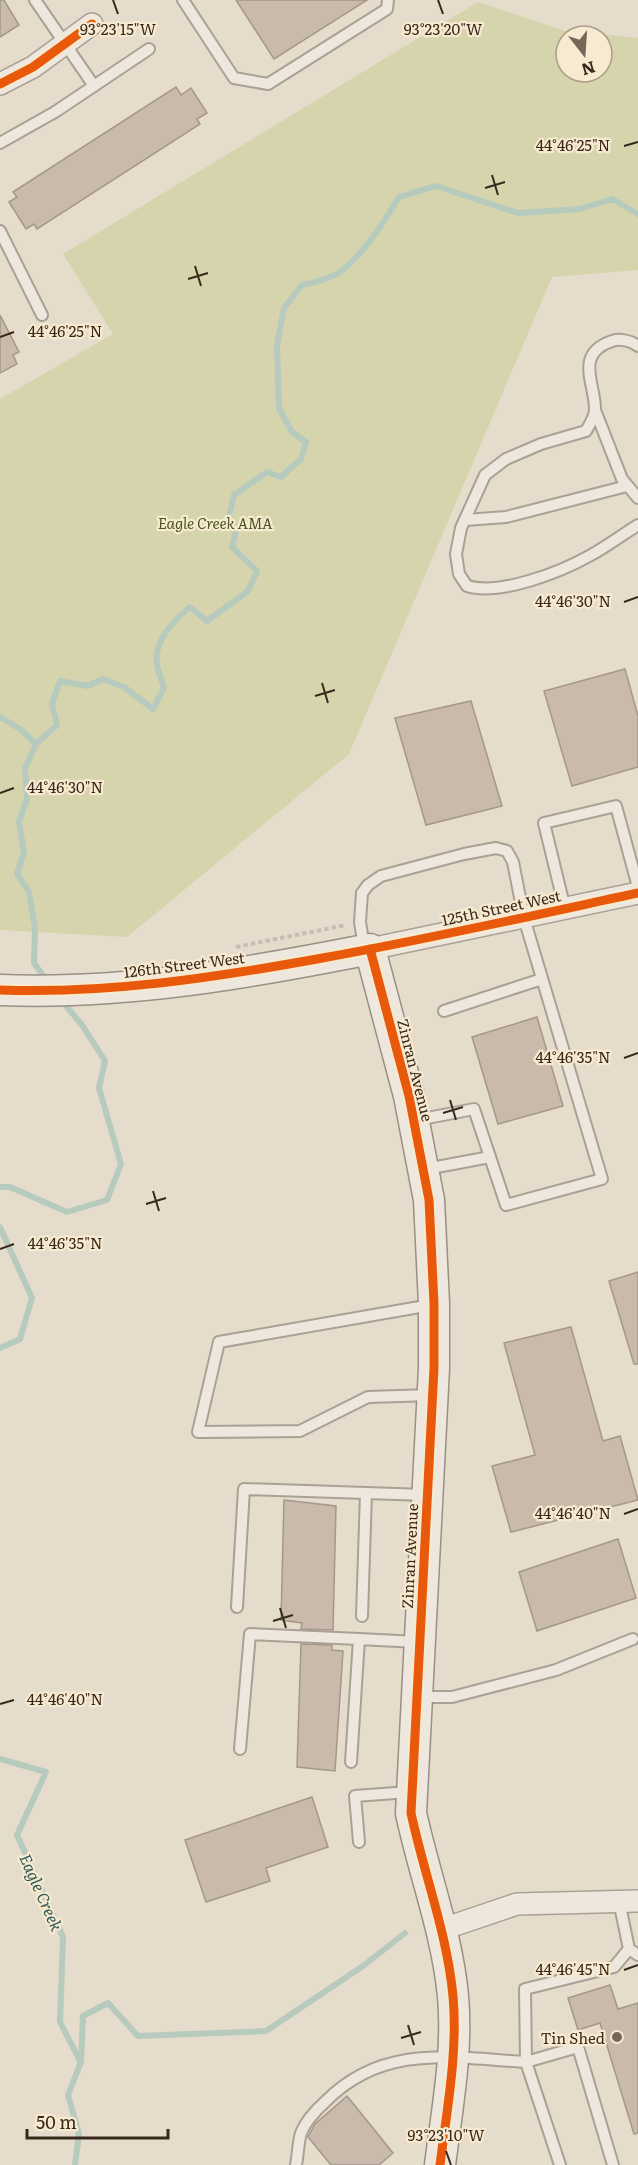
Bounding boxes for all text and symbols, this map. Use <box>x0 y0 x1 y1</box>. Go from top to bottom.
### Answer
text: 93°23'15"W <box>80 17 157 40</box>
text: 93°23'20"W <box>404 17 483 40</box>
north arrow <box>554 24 614 84</box>
text: N <box>579 56 599 83</box>
text: 44°46'25"N <box>536 133 610 156</box>
text: 44°46'25"N <box>28 319 102 342</box>
park label: Eagle Creek AMA <box>158 511 273 534</box>
text: 44°46'30"N <box>535 589 611 612</box>
text: 44°46'30"N <box>27 775 103 798</box>
street label: 125th Street West <box>439 883 563 931</box>
street label: 126th Street West <box>122 945 246 983</box>
street label: Zinran Avenue <box>392 1016 440 1124</box>
text: 44°46'35"N <box>535 1045 611 1068</box>
text: 44°46'35"N <box>27 1231 103 1254</box>
text: 44°46'40"N <box>535 1501 611 1524</box>
street label: Zinran Avenue <box>395 1503 423 1609</box>
text: 44°46'40"N <box>27 1687 103 1710</box>
water label: Eagle Creek <box>14 1850 70 1935</box>
text: 44°46'45"N <box>535 1957 611 1980</box>
place label: Tin Shed <box>540 2026 605 2049</box>
marker: Tin Shed <box>610 2030 624 2044</box>
scale bar <box>27 2102 168 2140</box>
text: 50 m <box>36 2108 77 2135</box>
text: 93°23'10"W <box>407 2123 485 2146</box>

